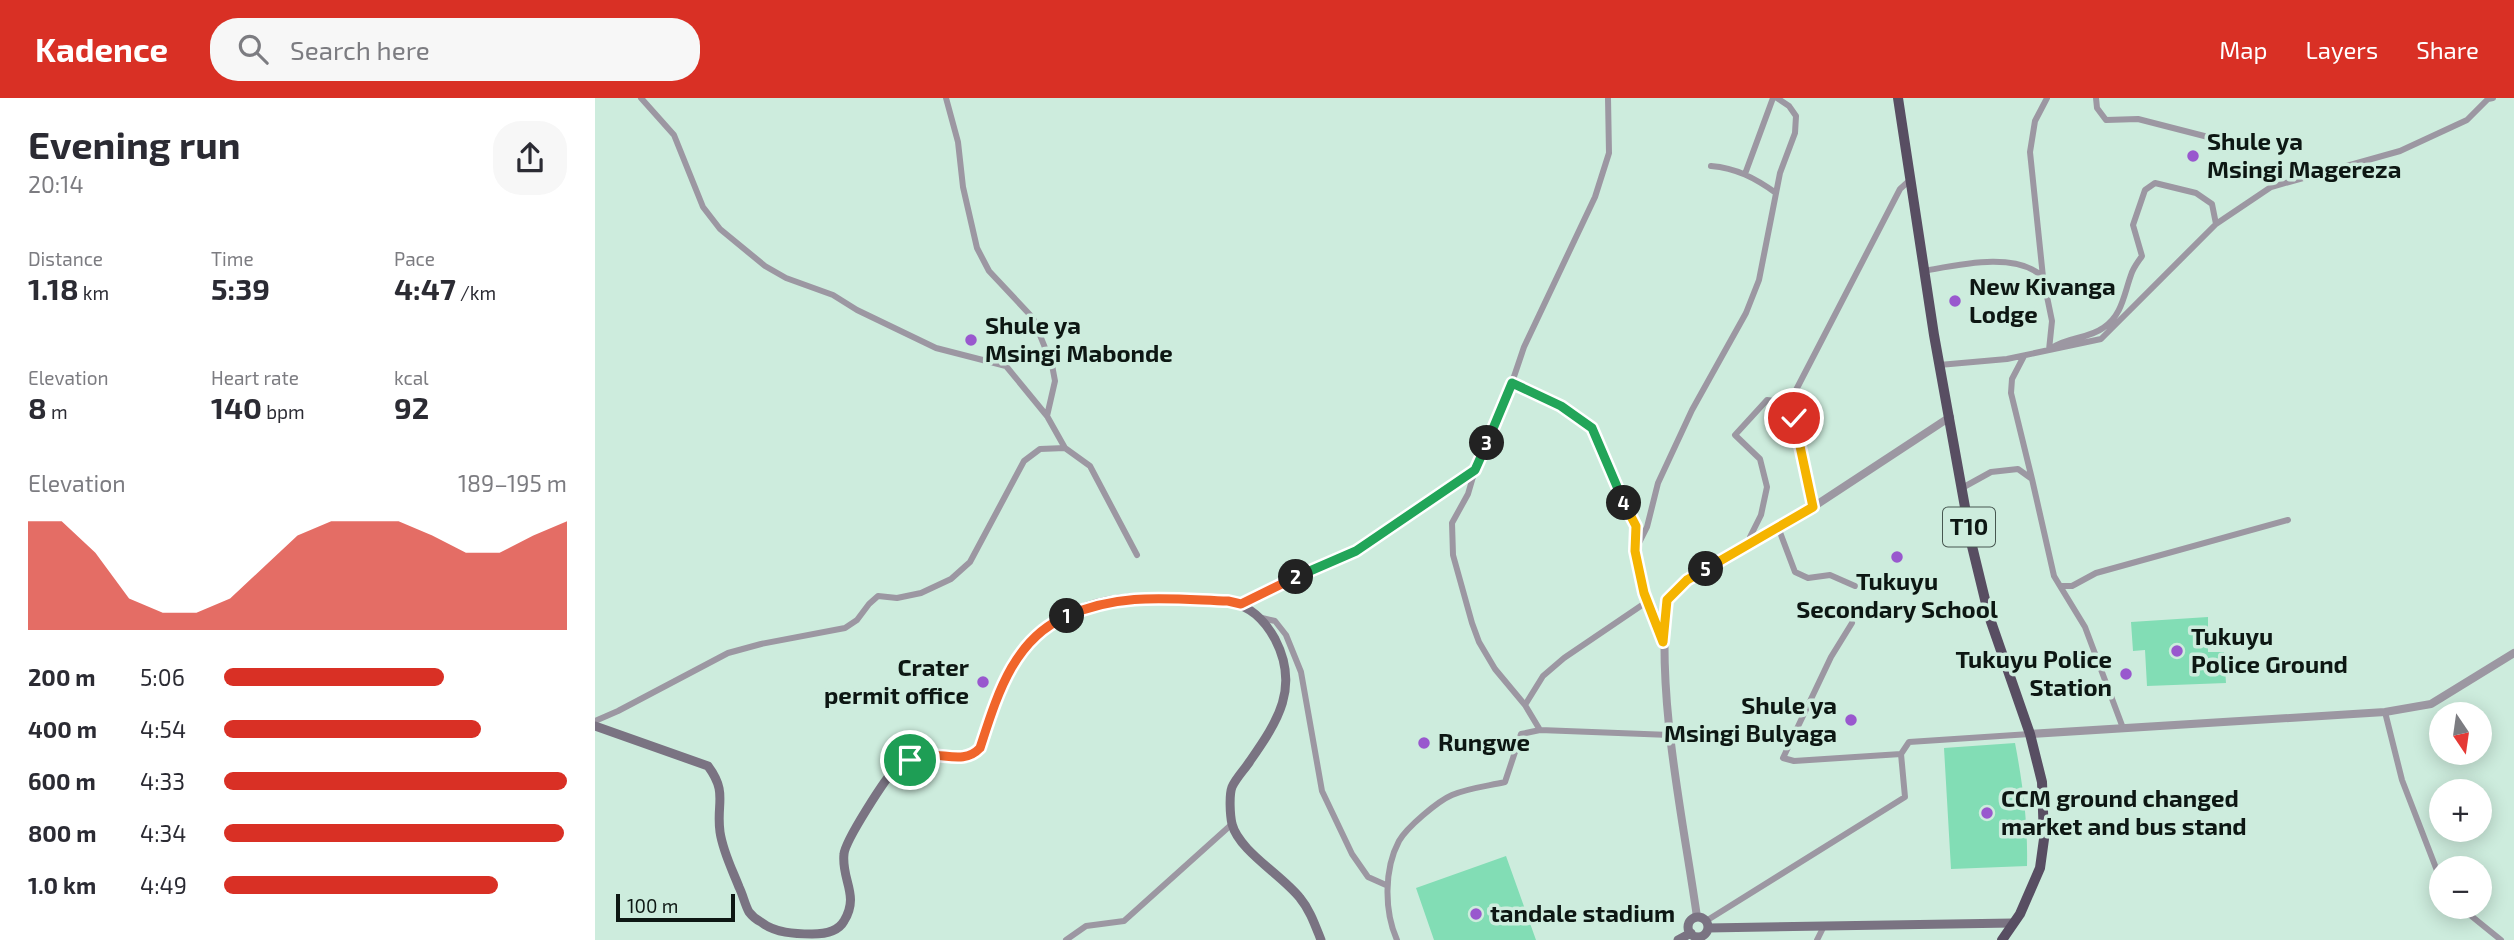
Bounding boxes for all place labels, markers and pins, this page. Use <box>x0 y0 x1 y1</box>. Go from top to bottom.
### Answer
place label: Shule ya Msingi Magereza <box>2207 126 2401 183</box>
marker: Shule ya Msingi Magereza <box>2185 148 2201 164</box>
place label: New Kivanga Lodge <box>1969 271 2116 328</box>
marker: New Kivanga Lodge <box>1947 293 1963 309</box>
place label: Shule ya Msingi Mabonde <box>985 310 1173 367</box>
marker: Shule ya Msingi Mabonde <box>963 332 979 348</box>
pin <box>1764 388 1824 448</box>
pin: 3 <box>1469 426 1505 460</box>
pin: 4 <box>1607 486 1641 520</box>
marker: Tukuyu Secondary School <box>1889 549 1905 565</box>
pin: 5 <box>1689 552 1723 587</box>
pin: 2 <box>1279 560 1313 594</box>
place label: Tukuyu Secondary School <box>1796 566 1998 623</box>
pin: 1 <box>1049 598 1085 634</box>
place label: Tukuyu Police Ground <box>2191 621 2348 678</box>
marker: Tukuyu Police Ground <box>2169 643 2185 659</box>
place label: Tukuyu Police Station <box>1956 644 2112 701</box>
place label: Crater permit office <box>824 652 970 709</box>
marker: Tukuyu Police Station <box>2118 666 2134 682</box>
marker: Crater permit office <box>975 674 991 690</box>
place label: Shule ya Msingi Bulyaga <box>1664 690 1837 747</box>
marker: Shule ya Msingi Bulyaga <box>1843 712 1859 728</box>
place label: Rungwe <box>1438 727 1530 756</box>
pin <box>880 730 940 790</box>
marker: Rungwe <box>1416 735 1432 751</box>
place label: CCM ground changed market and bus stand <box>2001 783 2247 840</box>
marker: CCM ground changed market and bus stand <box>1979 805 1995 821</box>
place label: tandale stadium <box>1490 898 1675 927</box>
marker: tandale stadium <box>1468 906 1484 922</box>

